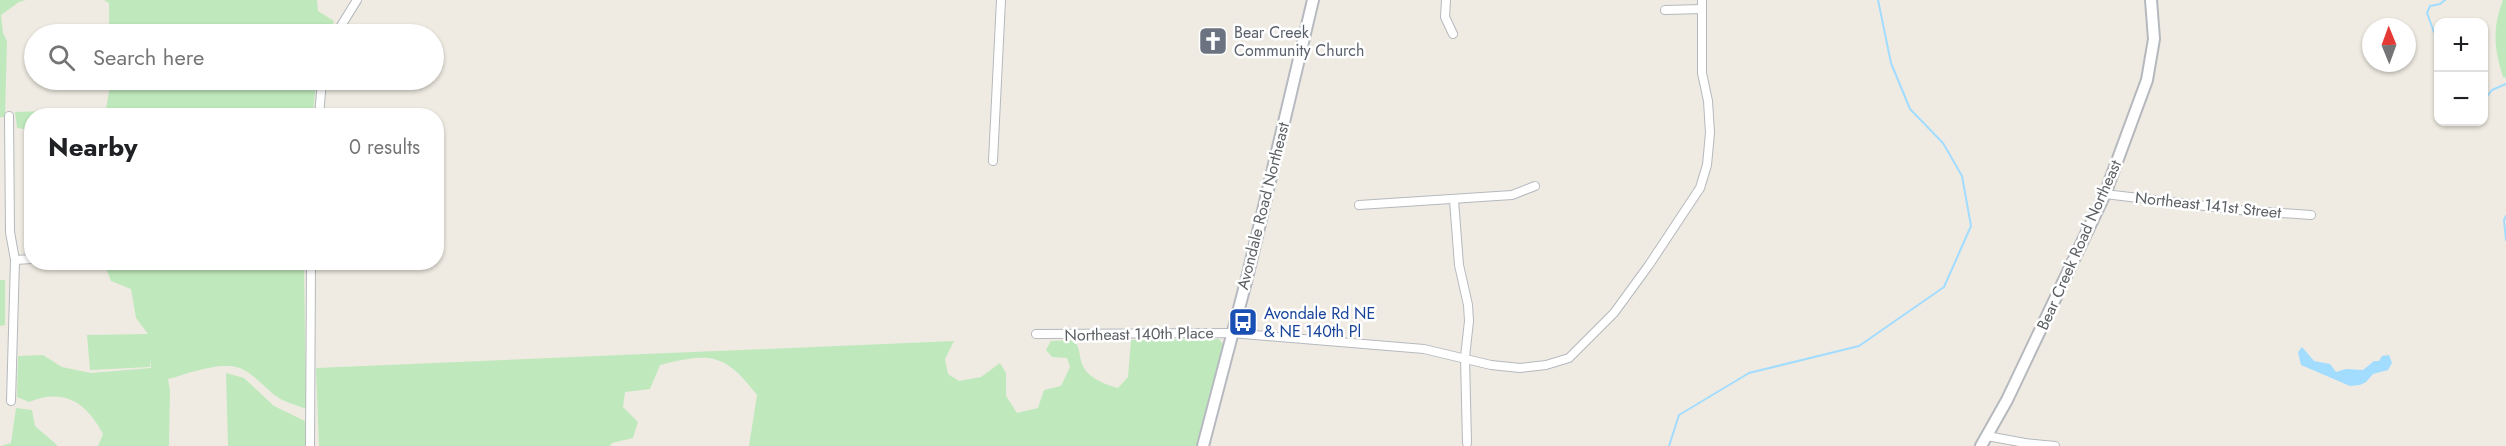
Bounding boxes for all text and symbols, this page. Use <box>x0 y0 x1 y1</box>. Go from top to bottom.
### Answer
north arrow <box>2362 18 2416 72</box>
map controls <box>2434 18 2488 126</box>
button: + <box>2434 18 2488 72</box>
place label: Bear Creek Community Church <box>1234 21 1364 62</box>
search box <box>24 24 444 90</box>
church icon: Bear Creek Community Church <box>1197 25 1229 57</box>
icon: search <box>45 41 78 74</box>
text: Search here <box>93 41 204 73</box>
button: − <box>2434 72 2488 126</box>
street label: Avondale Road Northeast <box>1231 120 1295 292</box>
text: Nearby <box>48 128 137 166</box>
text: 0 results <box>349 133 420 162</box>
street label: Bear Creek Road Northeast <box>2031 156 2127 334</box>
street label: Northeast 141st Street <box>2134 186 2282 224</box>
place label: Avondale Rd NE & NE 140th Pl <box>1264 302 1375 343</box>
bus stop icon: Avondale Rd NE & NE 140th Pl <box>1227 306 1259 338</box>
street label: Northeast 140th Place <box>1064 321 1214 347</box>

